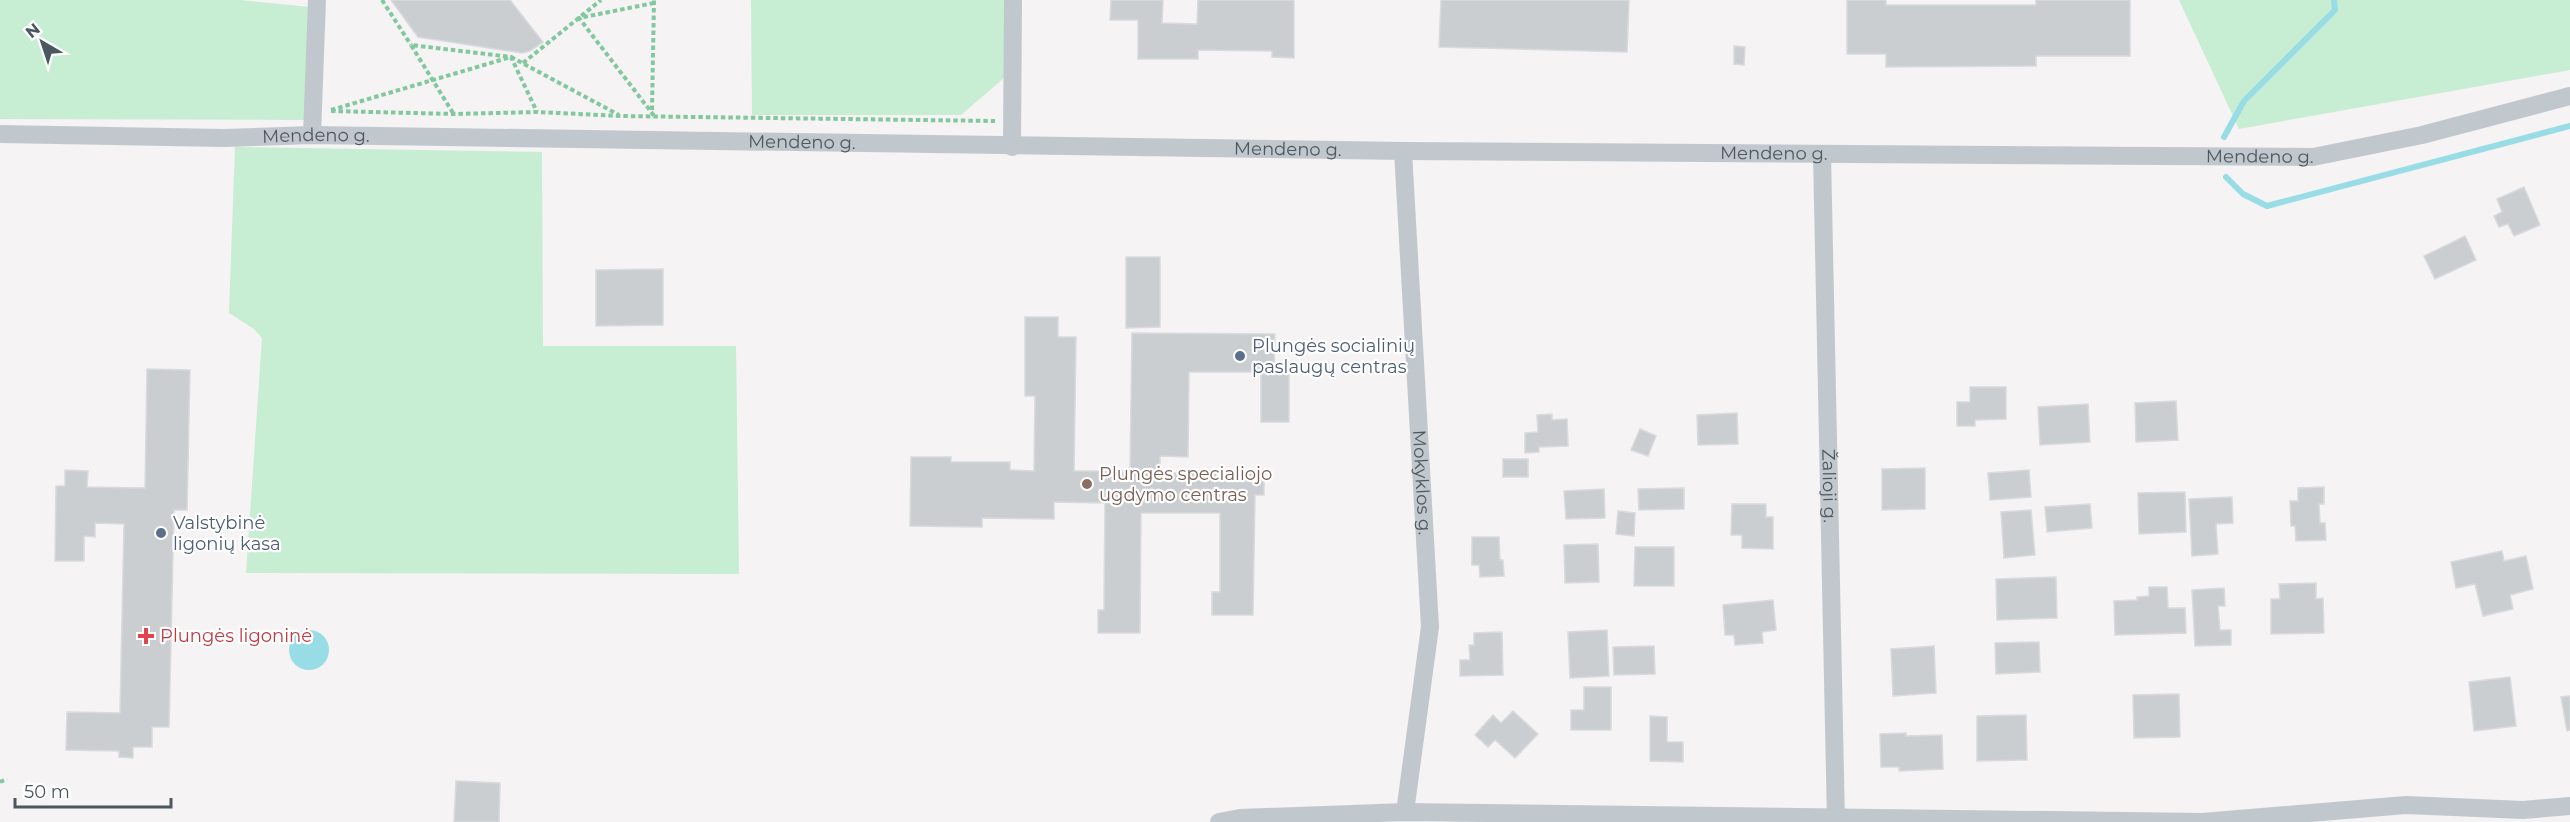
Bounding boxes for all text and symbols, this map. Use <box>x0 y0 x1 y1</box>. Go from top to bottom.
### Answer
north arrow <box>12 12 72 72</box>
text: N <box>22 19 44 42</box>
street label: Mendeno g. <box>262 124 370 148</box>
street label: Mendeno g. <box>748 130 856 154</box>
street label: Mendeno g. <box>1234 138 1342 161</box>
street label: Mendeno g. <box>1720 142 1828 165</box>
street label: Mendeno g. <box>2206 145 2314 168</box>
place label: Plungės socialinių paslaugų centras <box>1252 335 1415 378</box>
marker: Plungės socialinių paslaugų centras <box>1233 349 1247 363</box>
street label: Mokyklos g. <box>1408 429 1436 536</box>
street label: Žalioji g. <box>1817 449 1841 523</box>
place label: Plungės specialiojo ugdymo centras <box>1099 463 1272 506</box>
marker: Plungės specialiojo ugdymo centras <box>1080 477 1094 491</box>
place label: Valstybinė ligonių kasa <box>173 512 281 555</box>
marker: Valstybinė ligonių kasa <box>154 526 168 540</box>
place label: Plungės ligoninė <box>160 625 312 647</box>
marker: Plungės ligoninė <box>137 627 155 645</box>
scale bar <box>15 771 171 809</box>
text: 50 m <box>24 781 70 803</box>

